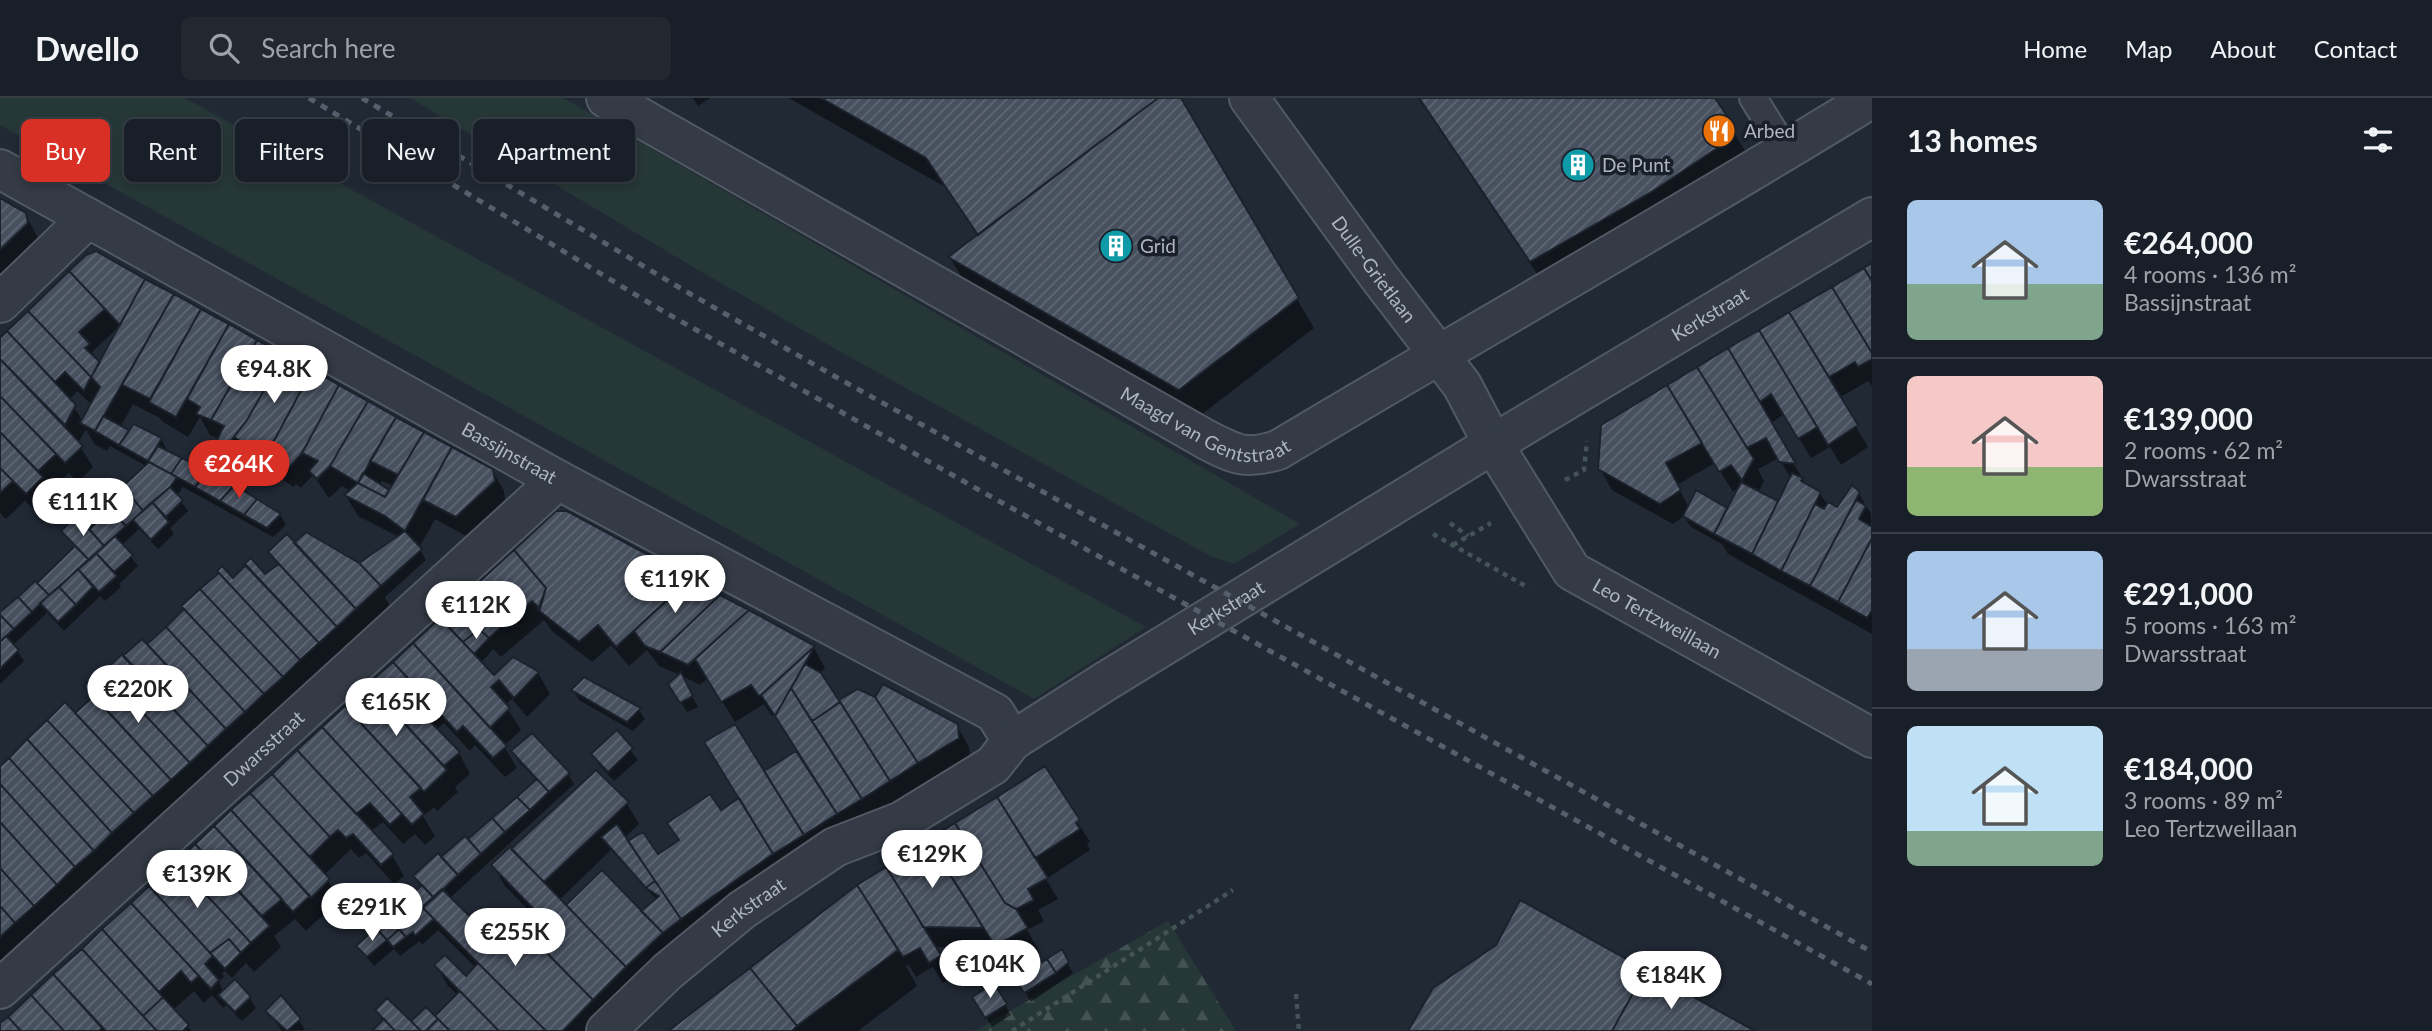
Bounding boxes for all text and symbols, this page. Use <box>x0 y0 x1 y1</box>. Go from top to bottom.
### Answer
search box <box>181 17 671 80</box>
text: Dwello <box>35 28 139 68</box>
icon: search <box>205 29 243 67</box>
text: Search here <box>261 32 395 64</box>
text: Home <box>2023 34 2087 63</box>
text: Map <box>2125 34 2173 63</box>
text: About <box>2211 34 2276 63</box>
text: Contact <box>2314 34 2397 63</box>
restaurant icon: Arbed <box>1700 112 1738 150</box>
chip: Buy <box>21 119 110 182</box>
chip: Rent <box>124 119 221 182</box>
chip: Filters <box>235 119 348 182</box>
chip: New <box>362 119 459 182</box>
chip: Apartment <box>473 119 635 182</box>
place label: Arbed <box>1744 119 1795 142</box>
icon: filters <box>2359 121 2397 159</box>
text: 13 homes <box>1907 122 2038 158</box>
building icon: De Punt <box>1559 146 1597 184</box>
place label: De Punt <box>1602 153 1671 176</box>
street label: Dulle-Grietlaan <box>1327 211 1422 327</box>
text: €264,000 <box>2124 224 2253 260</box>
building icon: Grid <box>1097 227 1135 265</box>
icon: home <box>1963 228 2047 312</box>
place label: Grid <box>1140 234 1176 257</box>
text: 4 rooms · 136 m² <box>2124 260 2296 288</box>
street label: Kerkstraat <box>1667 282 1753 346</box>
text: Bassijnstraat <box>2124 288 2251 316</box>
pin: €94.8K <box>217 345 331 405</box>
text: €94.8K <box>237 354 311 382</box>
street label: Maagd van Gentstraat <box>1117 381 1294 466</box>
text: €139,000 <box>2124 400 2253 436</box>
icon: home <box>1963 404 2047 488</box>
street label: Bassijnstraat <box>458 417 561 488</box>
text: 2 rooms · 62 m² <box>2124 436 2283 464</box>
pin: €264K <box>190 440 288 500</box>
text: €264K <box>204 449 274 477</box>
text: Dwarsstraat <box>2124 464 2246 492</box>
pin: €111K <box>34 478 132 538</box>
text: €111K <box>48 487 118 515</box>
pin: €119K <box>626 556 724 615</box>
text: €119K <box>640 564 710 592</box>
street label: Leo Tertzweillaan <box>1589 573 1725 663</box>
street label: Kerkstraat <box>1183 575 1268 639</box>
text: €291,000 <box>2124 575 2253 611</box>
icon: home <box>1963 579 2047 663</box>
pin: €112K <box>427 582 525 641</box>
text: €112K <box>441 590 511 618</box>
text: 5 rooms · 163 m² <box>2124 611 2296 639</box>
text: Dwarsstraat <box>2124 639 2246 667</box>
pin: €220K <box>89 666 187 725</box>
text: €220K <box>103 674 173 702</box>
pin: €165K <box>347 678 445 738</box>
text: €165K <box>361 687 431 715</box>
street label: Dwarsstraat <box>218 705 309 791</box>
text: €184,000 <box>2124 750 2253 786</box>
icon: home <box>1963 754 2047 838</box>
text: 3 rooms · 89 m² <box>2124 786 2283 814</box>
text: Leo Tertzweillaan <box>2124 814 2297 842</box>
pin: €129K <box>883 830 981 890</box>
text: €129K <box>897 839 967 867</box>
pin: €139K <box>148 850 246 910</box>
text: €139K <box>162 859 232 887</box>
street label: Kerkstraat <box>707 872 790 941</box>
pin: €291K <box>323 884 421 943</box>
text: €291K <box>337 892 407 920</box>
pin: €255K <box>466 908 564 968</box>
text: €255K <box>480 917 550 945</box>
pin: €104K <box>941 940 1039 1000</box>
text: €104K <box>955 949 1025 977</box>
pin: €184K <box>1622 951 1720 1011</box>
text: €184K <box>1636 960 1706 988</box>

